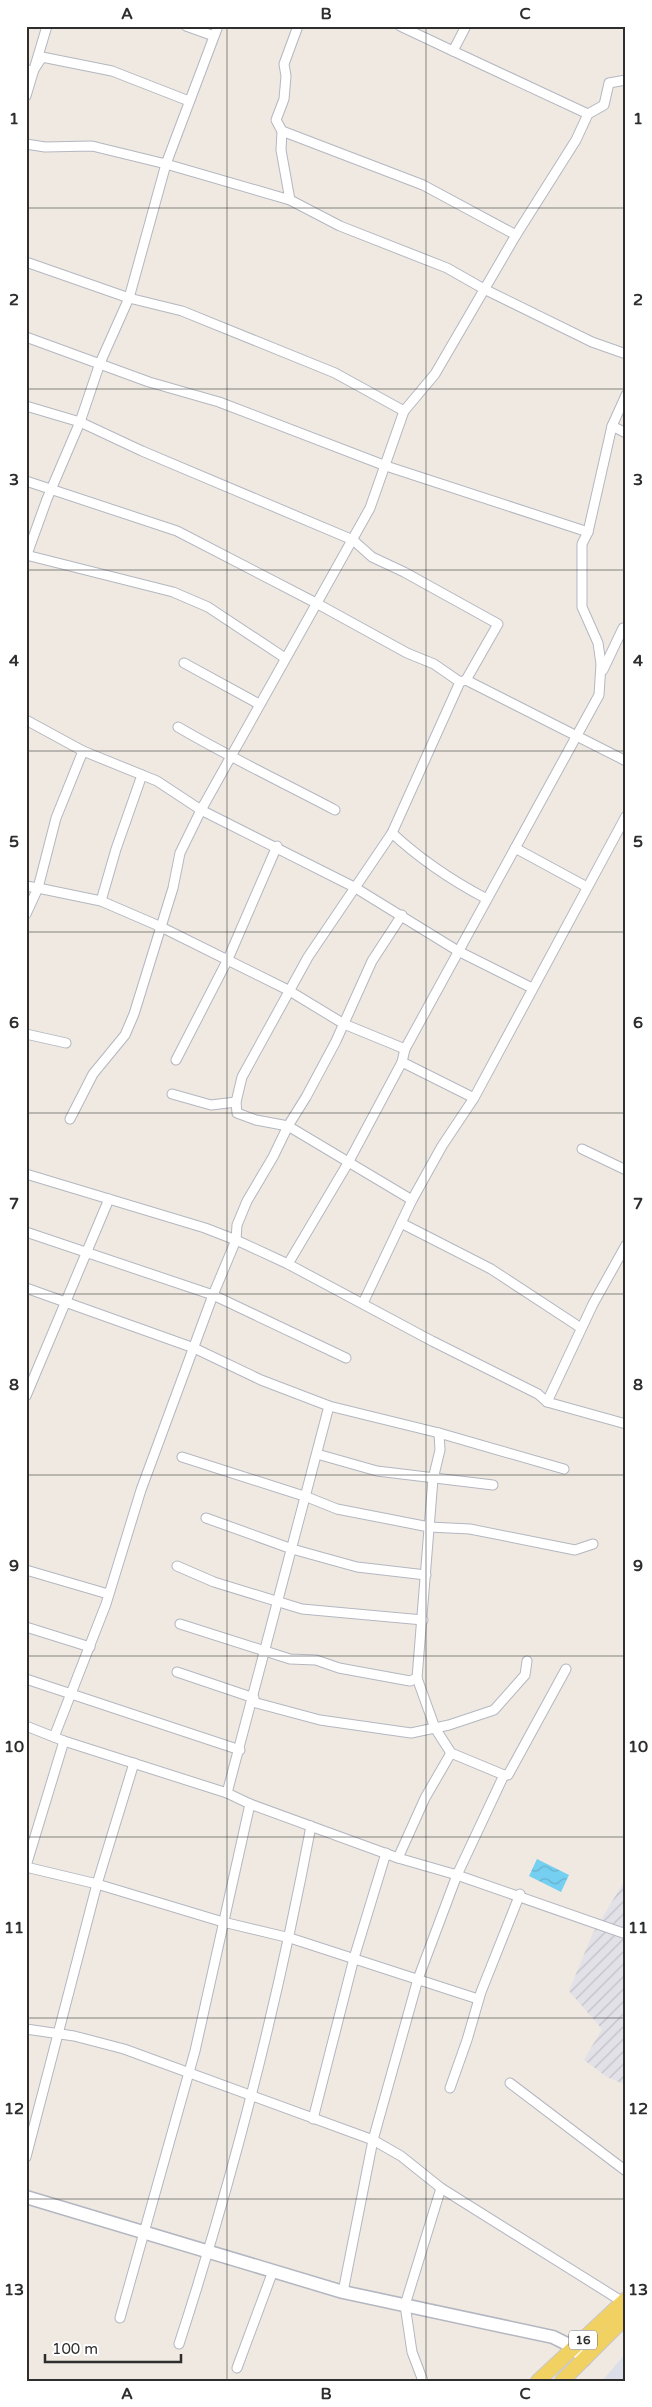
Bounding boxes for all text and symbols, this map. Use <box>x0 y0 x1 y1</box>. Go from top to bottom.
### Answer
text: A <box>121 4 133 24</box>
text: B <box>320 4 332 24</box>
text: C <box>519 4 531 24</box>
text: 1 <box>9 109 19 129</box>
text: 1 <box>633 109 643 129</box>
text: 2 <box>9 290 19 310</box>
text: 2 <box>633 290 643 310</box>
text: 3 <box>9 470 19 490</box>
text: 3 <box>633 470 643 490</box>
text: 4 <box>9 651 19 671</box>
text: 4 <box>633 651 643 671</box>
text: 5 <box>9 832 19 852</box>
text: 5 <box>633 832 643 852</box>
text: 6 <box>9 1013 19 1033</box>
text: 6 <box>633 1013 643 1033</box>
text: 7 <box>9 1194 19 1214</box>
text: 7 <box>633 1194 643 1214</box>
text: 8 <box>9 1375 19 1395</box>
text: 8 <box>633 1375 643 1395</box>
text: 9 <box>9 1556 19 1576</box>
text: 9 <box>633 1556 643 1576</box>
text: 10 <box>4 1737 24 1757</box>
text: 10 <box>628 1737 648 1757</box>
text: 11 <box>4 1918 24 1938</box>
text: 11 <box>628 1918 648 1938</box>
text: 12 <box>4 2099 24 2119</box>
text: 12 <box>628 2099 648 2119</box>
text: 13 <box>4 2280 24 2300</box>
text: 13 <box>628 2280 648 2300</box>
road number: 16 <box>569 2330 597 2350</box>
scale bar <box>45 2332 181 2364</box>
text: 100 m <box>52 2340 98 2358</box>
text: A <box>121 2384 133 2404</box>
text: B <box>320 2384 332 2404</box>
text: C <box>519 2384 531 2404</box>

